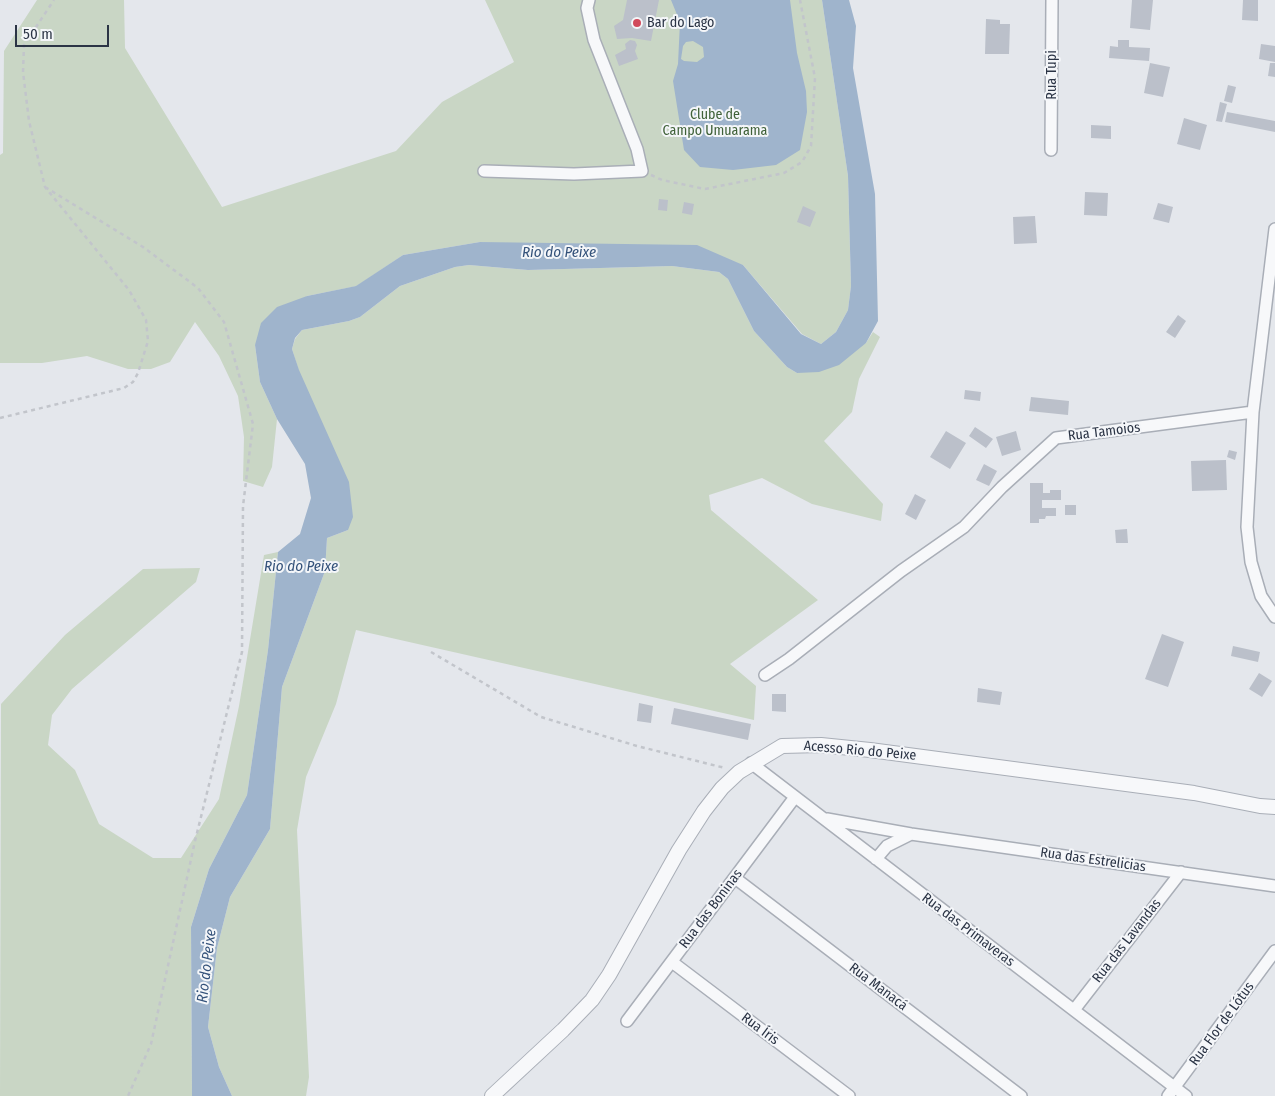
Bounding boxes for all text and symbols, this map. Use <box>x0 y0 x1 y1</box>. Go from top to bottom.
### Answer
scale bar <box>18 15 111 47</box>
place label: Bar do Lago <box>647 15 714 31</box>
marker: Bar do Lago <box>631 17 643 29</box>
text: 50 m <box>23 25 53 43</box>
street label: Rua Tupi <box>1044 50 1060 100</box>
park label: Clube de Campo Umuarama <box>663 107 767 140</box>
water label: Rio do Peixe <box>522 244 596 262</box>
street label: Rua Tamoios <box>1067 419 1141 445</box>
water label: Rio do Peixe <box>264 558 338 576</box>
street label: Acesso Rio do Peixe <box>803 738 917 764</box>
street label: Rua das Estrelicias <box>1039 844 1147 876</box>
street label: Rua das Boninas <box>676 866 746 952</box>
street label: Rua das Primaveras <box>918 890 1018 970</box>
street label: Rua das Lavandas <box>1089 896 1165 986</box>
water label: Rio do Peixe <box>194 928 220 1004</box>
street label: Rua Manacá <box>845 960 911 1014</box>
street label: Rua Flor de Lótus <box>1186 979 1258 1069</box>
street label: Rua Íris <box>738 1009 782 1049</box>

